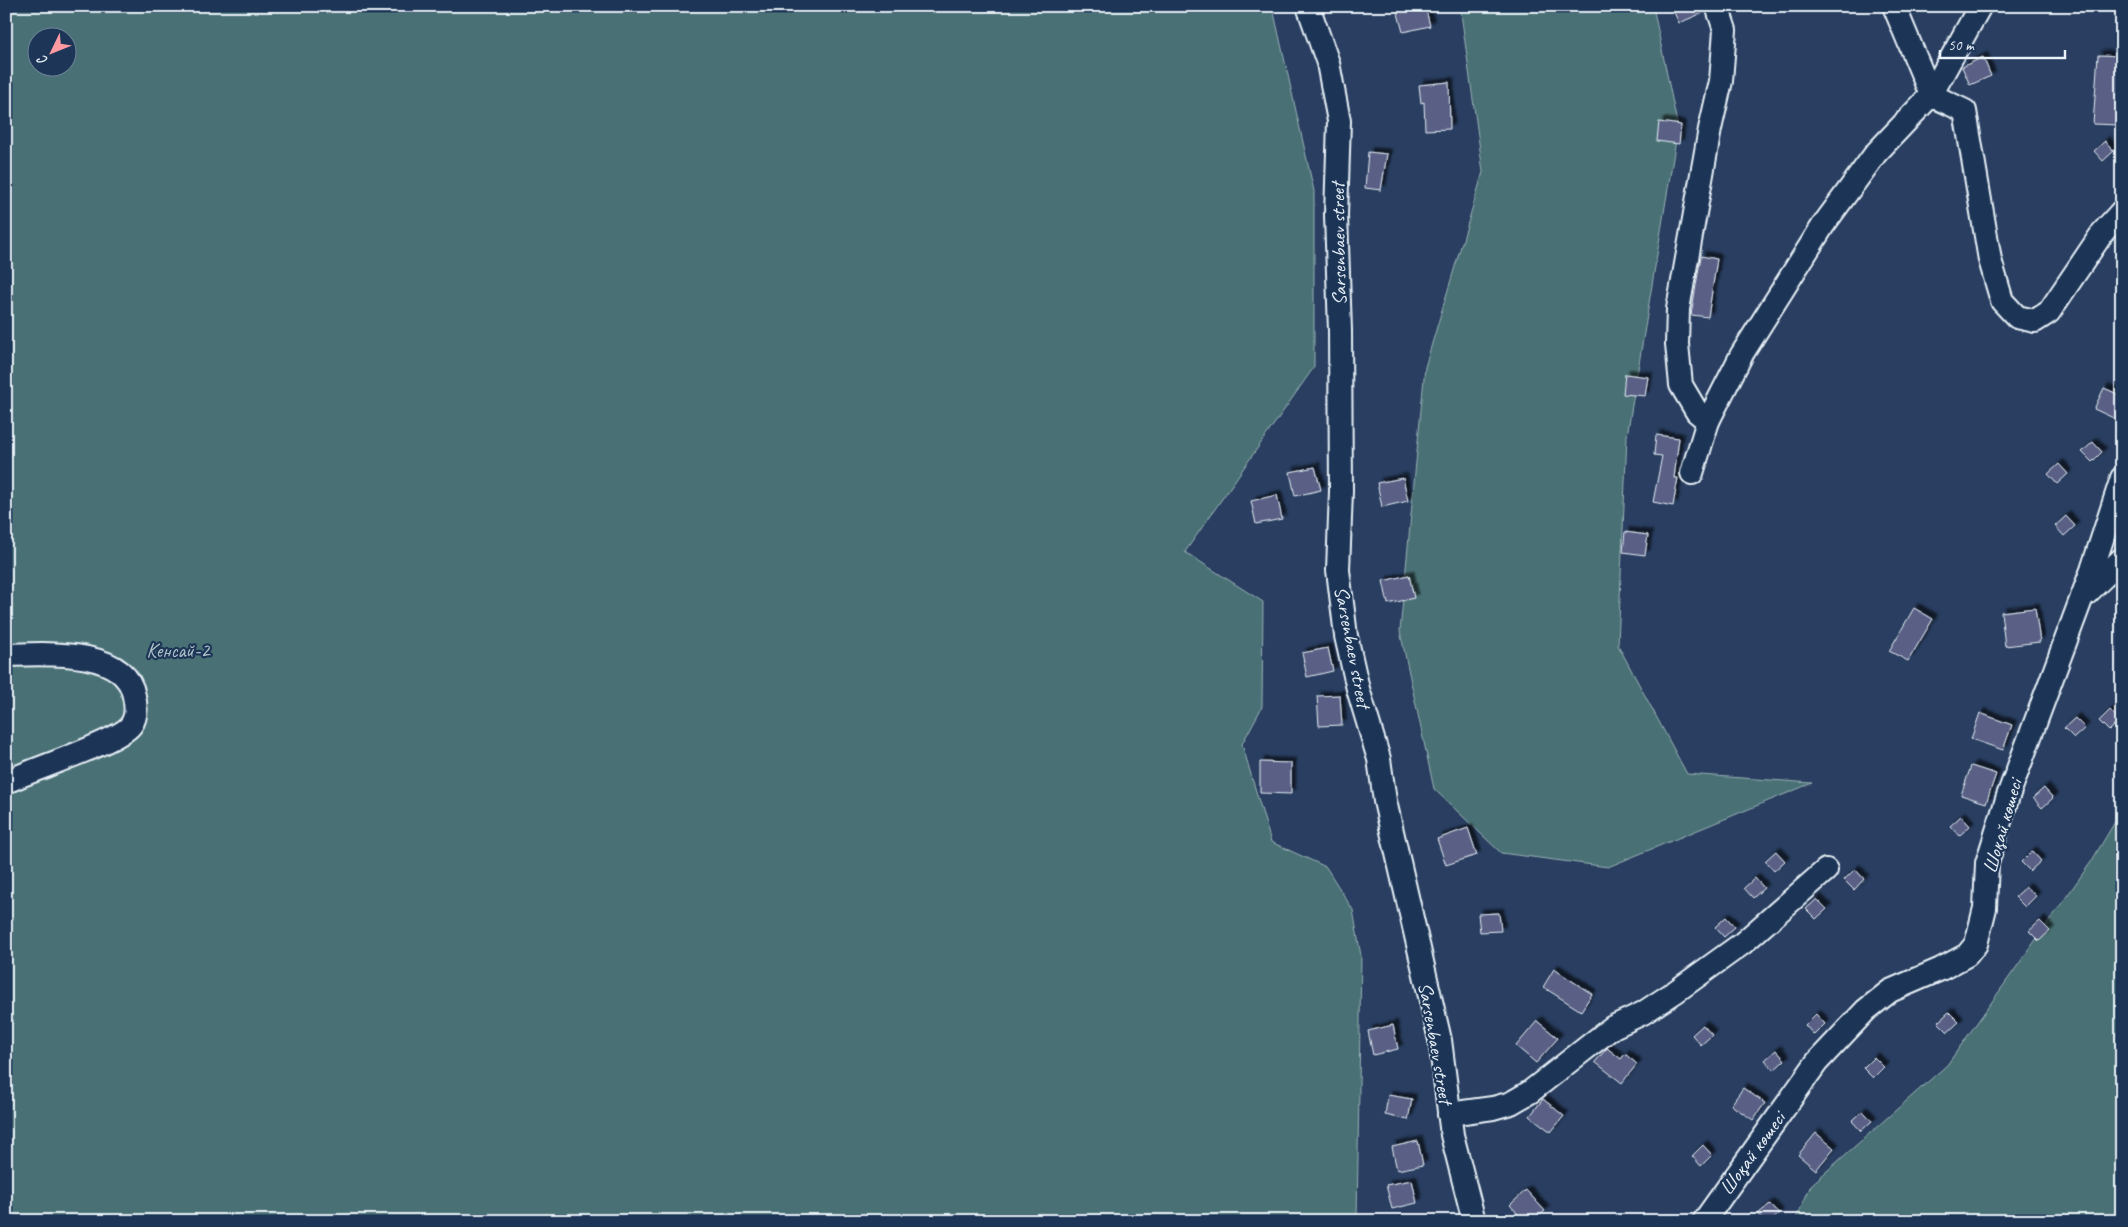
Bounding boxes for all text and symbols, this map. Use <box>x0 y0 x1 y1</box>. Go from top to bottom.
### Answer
north arrow <box>28 28 78 78</box>
scale bar <box>1940 28 2066 60</box>
text: 50 m <box>1948 36 1975 55</box>
text: С <box>33 51 51 69</box>
street label: Sarsenbaev street <box>1325 179 1352 306</box>
street label: Sarsenbaev street <box>1329 584 1377 713</box>
park label: Кенсай-2 <box>147 638 211 663</box>
street label: Шоқай көшесі <box>1977 774 2028 876</box>
street label: Sarsenbaev street <box>1413 980 1459 1109</box>
street label: Шоқай көшесі <box>1714 1105 1792 1200</box>

